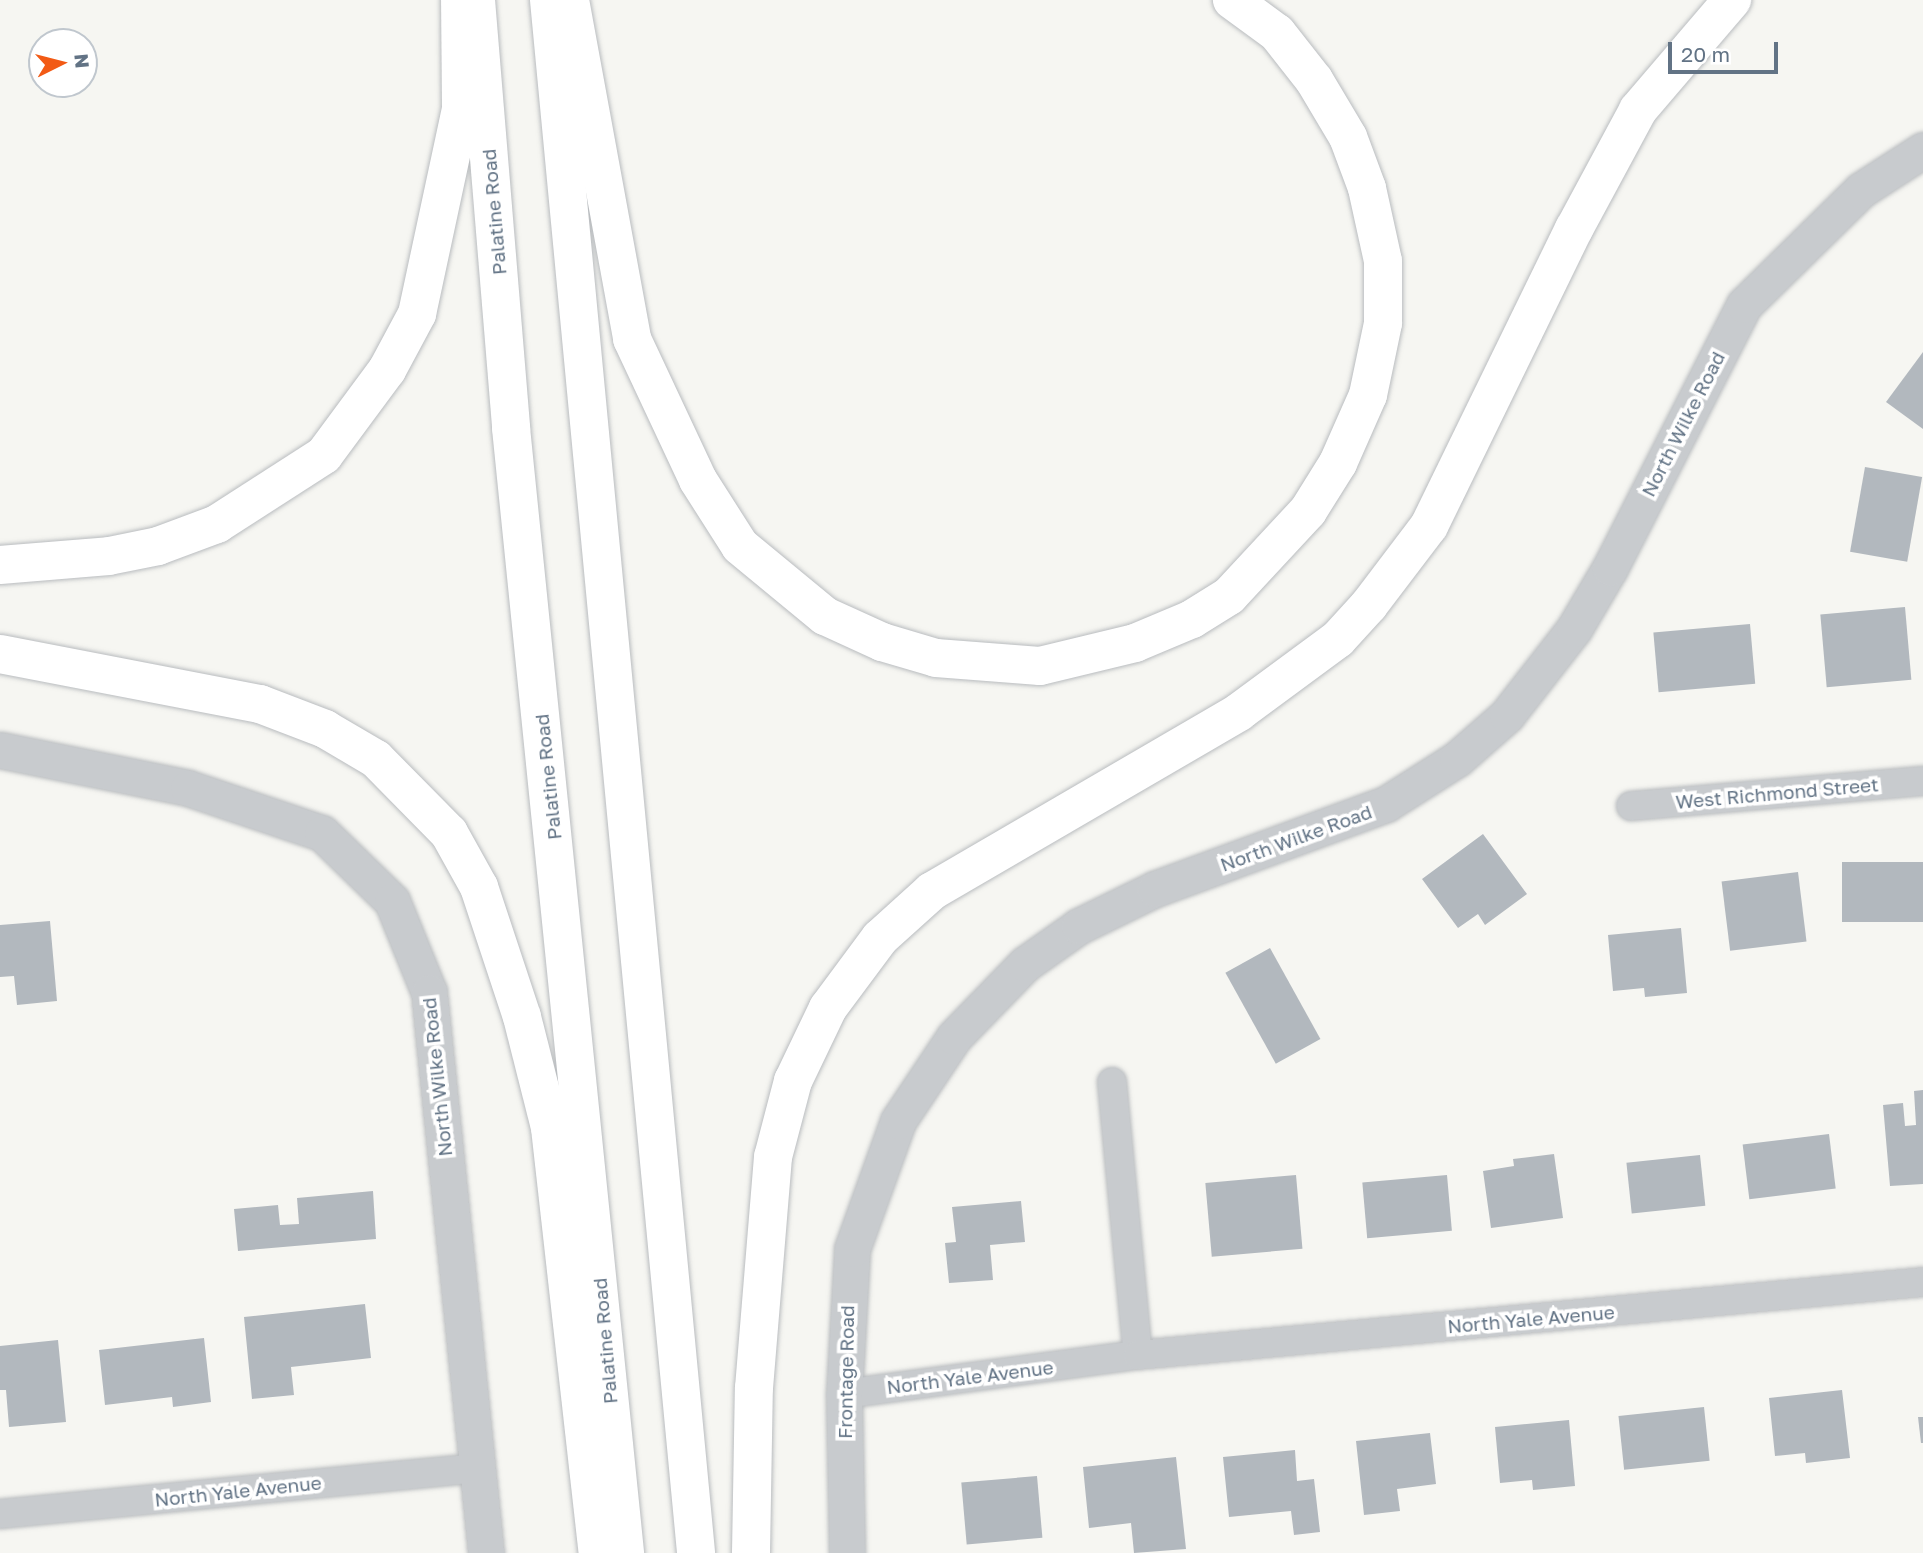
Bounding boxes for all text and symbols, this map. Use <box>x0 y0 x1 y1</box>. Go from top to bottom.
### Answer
north arrow <box>28 28 98 98</box>
scale bar <box>1671 28 1781 72</box>
text: 20 m <box>1681 41 1730 67</box>
text: N <box>70 53 95 69</box>
street label: Palatine Road <box>477 148 511 276</box>
street label: North Wilke Road <box>1637 348 1729 500</box>
street label: Palatine Road <box>530 713 566 841</box>
street label: West Richmond Street <box>1675 773 1879 813</box>
street label: North Wilke Road <box>1217 800 1375 876</box>
street label: North Wilke Road <box>417 996 457 1158</box>
street label: Palatine Road <box>588 1277 622 1405</box>
street label: North Yale Avenue <box>1446 1300 1616 1338</box>
street label: Frontage Road <box>833 1305 859 1439</box>
street label: North Yale Avenue <box>885 1355 1055 1399</box>
street label: North Yale Avenue <box>153 1471 323 1511</box>

